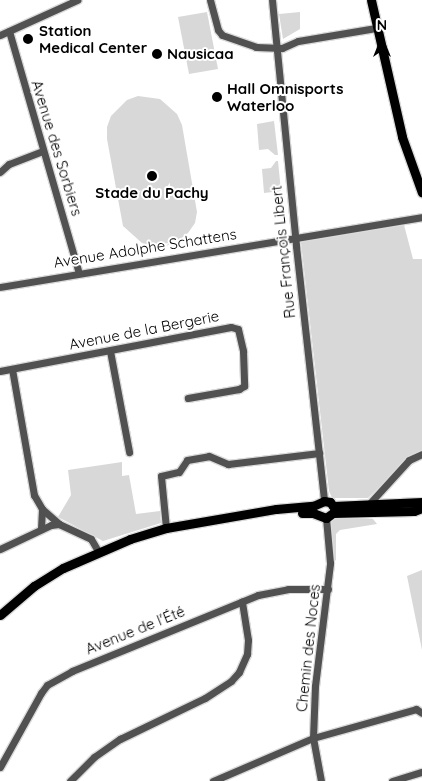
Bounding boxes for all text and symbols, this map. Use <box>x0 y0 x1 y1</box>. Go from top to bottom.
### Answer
north arrow <box>357 15 407 65</box>
text: N <box>377 16 387 34</box>
place label: Station Medical Center <box>39 21 147 56</box>
marker: Station Medical Center <box>21 32 35 46</box>
place label: Nausicaa <box>167 45 234 63</box>
marker: Nausicaa <box>151 48 163 60</box>
street label: Avenue des Sorbiers <box>28 78 86 218</box>
place label: Hall Omnisports Waterloo <box>227 79 343 114</box>
marker: Hall Omnisports Waterloo <box>211 91 223 103</box>
marker: Stade du Pachy <box>146 170 158 182</box>
place label: Stade du Pachy <box>95 184 209 202</box>
street label: Rue François Libert <box>267 185 299 319</box>
street label: Avenue Adolphe Schattens <box>52 225 238 271</box>
street label: Avenue de la Bergerie <box>67 307 221 353</box>
street label: Chemin des Noces <box>292 583 324 713</box>
street label: Avenue de l'Été <box>83 602 187 658</box>

